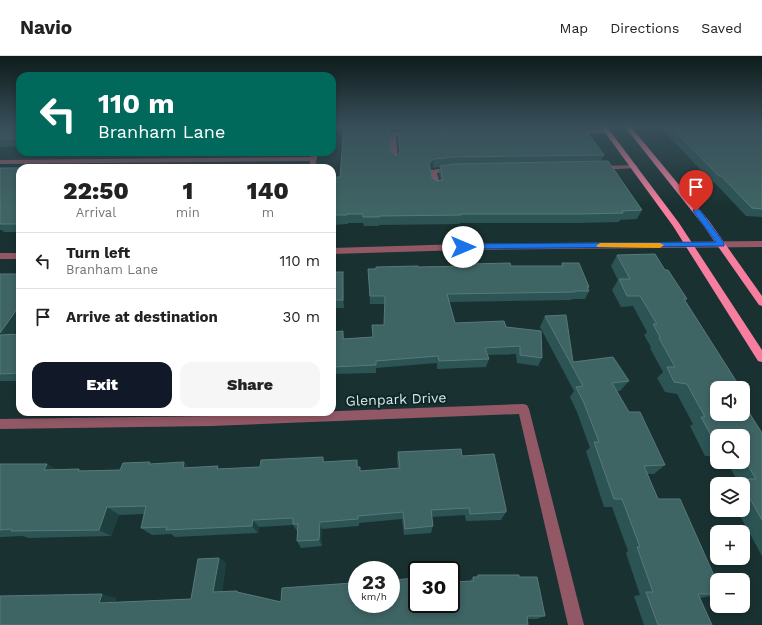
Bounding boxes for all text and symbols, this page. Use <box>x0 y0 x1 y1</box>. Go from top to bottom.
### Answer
text: Navio <box>20 16 72 39</box>
text: Map <box>560 20 588 36</box>
text: Directions <box>610 20 679 36</box>
text: Saved <box>701 20 742 36</box>
text: 110 m <box>98 87 175 120</box>
icon: left <box>32 88 84 140</box>
text: Branham Lane <box>98 121 225 142</box>
pin <box>679 170 713 211</box>
icon: arrive <box>685 176 707 198</box>
text: 22:50 <box>63 177 129 205</box>
text: 1 <box>182 177 193 205</box>
text: 140 <box>247 177 289 205</box>
text: Arrival <box>76 205 116 220</box>
text: min <box>176 205 200 220</box>
text: m <box>262 205 274 220</box>
position arrow <box>442 226 484 268</box>
text: Turn left <box>66 244 130 262</box>
icon: left <box>32 250 54 272</box>
text: 110 m <box>280 252 320 270</box>
text: Branham Lane <box>66 262 158 277</box>
icon: arrive <box>32 306 54 328</box>
text: Arrive at destination <box>66 308 218 326</box>
text: 30 m <box>283 308 320 326</box>
button: Exit <box>32 362 172 408</box>
button: Share <box>180 362 320 408</box>
map controls <box>710 381 750 613</box>
button: sound <box>710 381 750 421</box>
street label: Glenpark Drive <box>345 389 447 409</box>
button: search <box>710 429 750 469</box>
button: layers <box>710 477 750 517</box>
button: + <box>710 525 750 565</box>
speed limit sign: 30 <box>408 561 460 613</box>
text: 23 <box>362 570 386 594</box>
button: − <box>710 573 750 613</box>
text: km/h <box>361 591 387 602</box>

